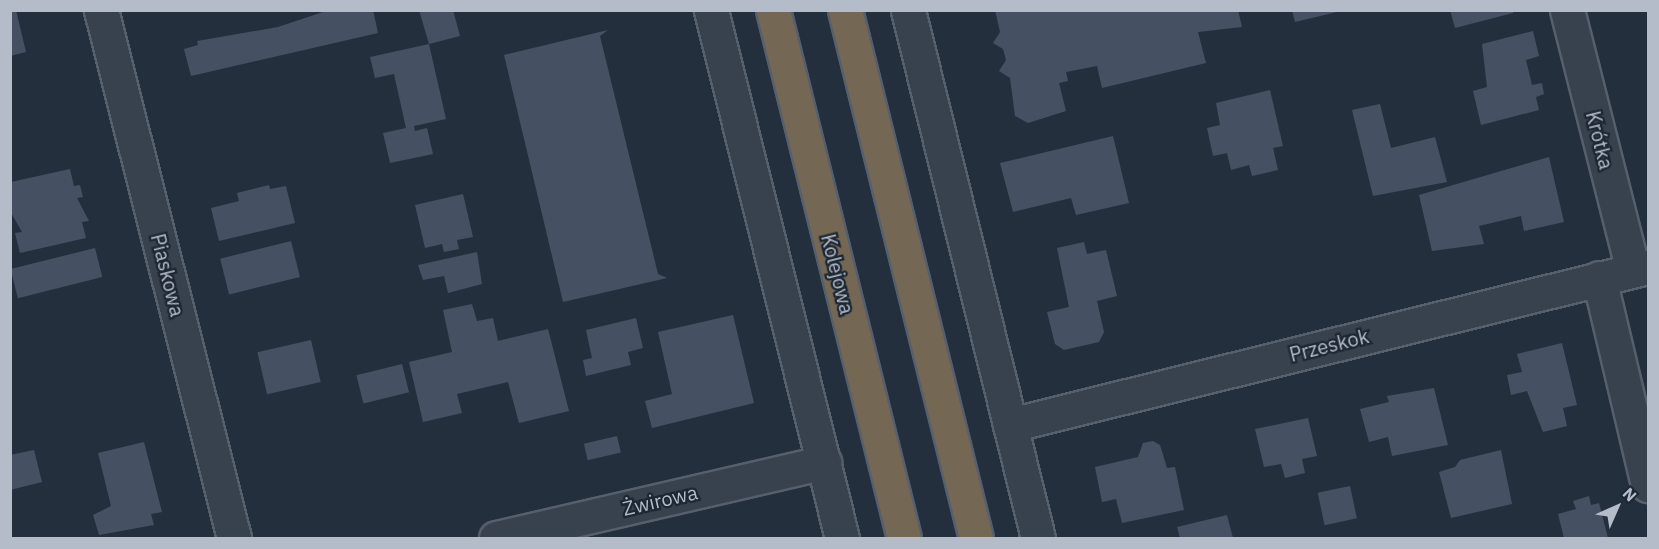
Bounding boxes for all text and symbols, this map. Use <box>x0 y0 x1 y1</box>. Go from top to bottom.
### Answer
street label: Krótka <box>1581 108 1619 172</box>
street label: Piaskowa <box>146 231 190 319</box>
street label: Kolejowa <box>816 231 860 317</box>
street label: Przeskok <box>1287 324 1371 366</box>
north arrow <box>1587 477 1647 537</box>
street label: Żwirowa <box>620 480 700 520</box>
text: N <box>1619 483 1641 505</box>

